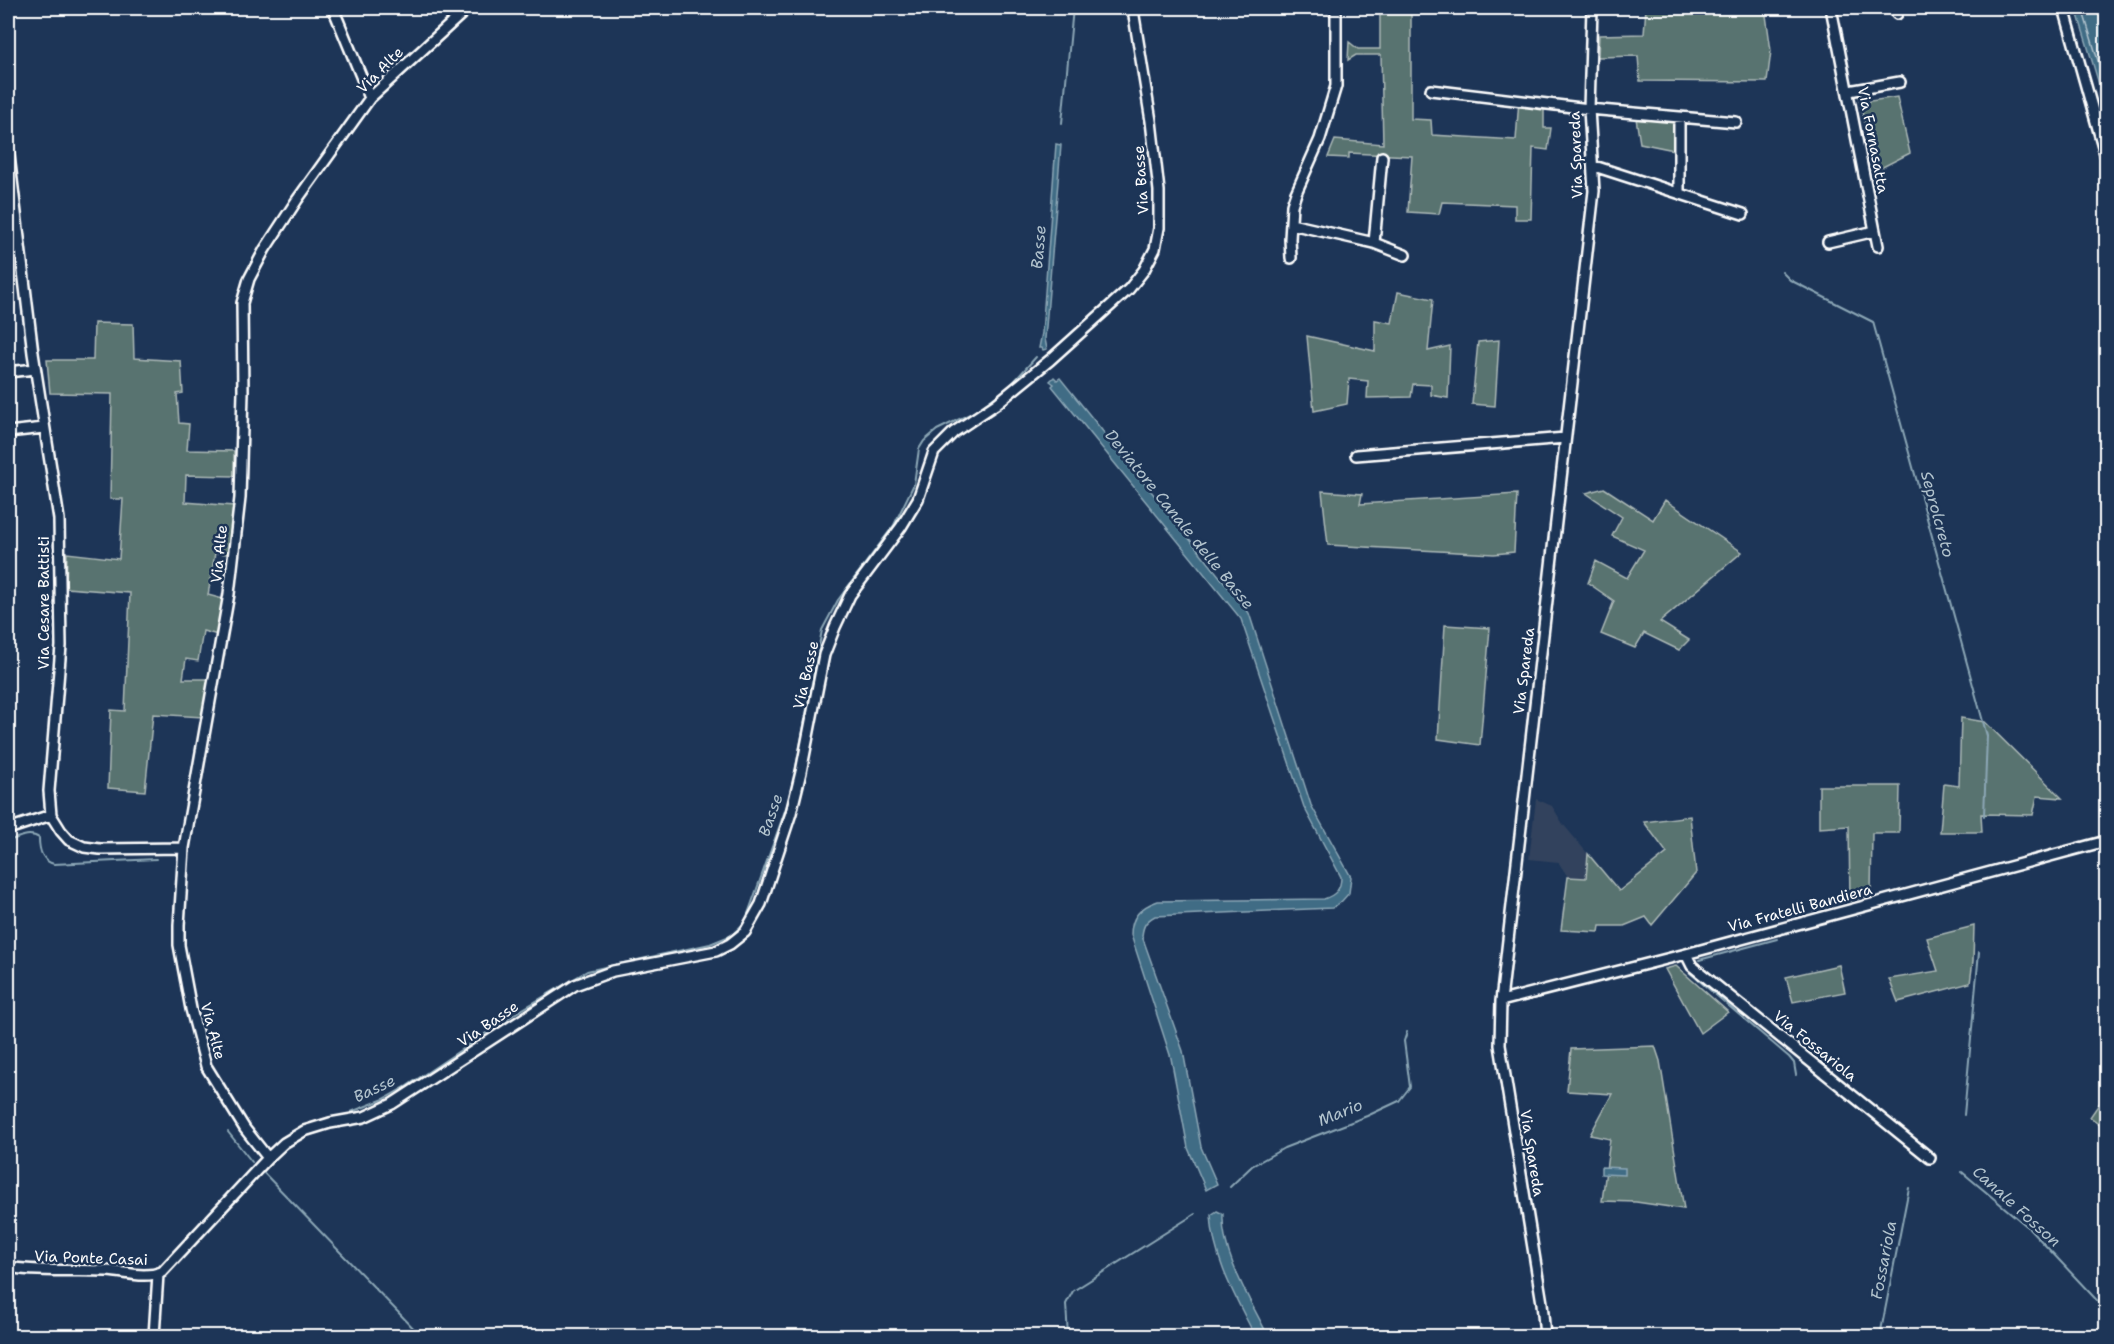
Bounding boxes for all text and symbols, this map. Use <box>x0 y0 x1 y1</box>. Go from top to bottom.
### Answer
street label: Via Alte <box>352 42 408 98</box>
street label: Via Fornasatta <box>1853 85 1893 196</box>
street label: Via Spareda <box>1564 110 1588 199</box>
street label: Via Basse <box>1129 145 1153 215</box>
water label: Basse <box>1026 224 1051 270</box>
water label: Deviatore Canale delle Basse <box>1100 425 1259 614</box>
water label: Seprolcreto <box>1916 469 1959 560</box>
street label: Via Alte <box>206 524 232 584</box>
street label: Via Cesare Battisti <box>34 536 54 670</box>
street label: Via Spareda <box>1509 626 1539 716</box>
street label: Via Basse <box>788 639 824 711</box>
water label: Basse <box>753 791 788 839</box>
street label: Via Fratelli Bandiera <box>1726 879 1875 937</box>
street label: Via Basse <box>454 996 522 1052</box>
street label: Via Alte <box>196 1000 230 1062</box>
street label: Via Fossariola <box>1769 1006 1861 1086</box>
water label: Basse <box>350 1070 399 1107</box>
water label: Mario <box>1315 1094 1366 1131</box>
street label: Via Spareda <box>1515 1108 1549 1198</box>
water label: Canale Fosson <box>1968 1161 2065 1252</box>
water label: Fossariola <box>1866 1219 1901 1301</box>
street label: Via Ponte Casai <box>34 1246 148 1270</box>

